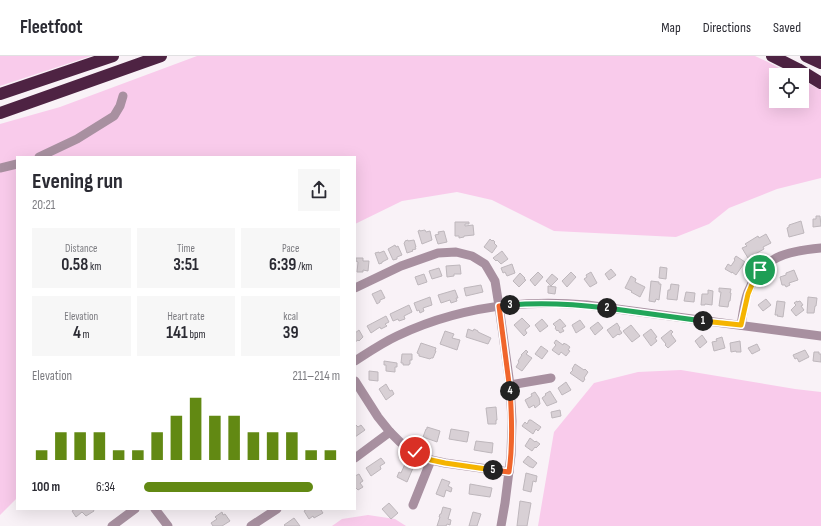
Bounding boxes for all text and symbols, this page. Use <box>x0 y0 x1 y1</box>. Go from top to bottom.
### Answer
text: Fleetfoot <box>20 16 83 39</box>
text: Map <box>661 19 681 36</box>
text: Directions <box>703 19 751 36</box>
text: Saved <box>773 19 801 36</box>
map controls <box>769 68 809 108</box>
button: locate <box>769 68 809 108</box>
text: Evening run <box>32 168 123 195</box>
button: share <box>298 169 340 211</box>
text: 20:21 <box>32 197 55 213</box>
text: Distance <box>65 242 98 255</box>
text: Time <box>177 242 195 255</box>
text: Pace <box>282 242 299 255</box>
pin <box>743 253 777 287</box>
text: 0.58 <box>61 255 88 275</box>
text: 3:51 <box>173 255 199 275</box>
text: 6:39 <box>269 255 296 275</box>
icon: arrive <box>749 259 771 281</box>
text: km <box>88 260 101 273</box>
text: /km <box>296 260 312 273</box>
pin: 3 <box>500 295 520 315</box>
text: 3 <box>508 298 512 311</box>
pin: 2 <box>597 298 617 318</box>
text: 2 <box>605 301 609 314</box>
text: Elevation <box>64 310 98 323</box>
text: Heart rate <box>167 310 205 323</box>
text: kcal <box>283 310 298 323</box>
pin: 1 <box>693 311 713 331</box>
text: 1 <box>701 314 705 327</box>
text: 4 <box>73 323 81 343</box>
text: 141 <box>166 323 188 343</box>
text: 39 <box>283 323 299 343</box>
text: m <box>81 328 90 341</box>
text: bpm <box>188 328 206 341</box>
text: Elevation <box>32 368 72 384</box>
text: 211–214 m <box>292 368 340 384</box>
pin: 4 <box>500 381 520 401</box>
text: 4 <box>507 384 513 397</box>
pin <box>398 435 432 469</box>
icon: check <box>404 441 426 463</box>
pin: 5 <box>483 460 503 480</box>
text: 5 <box>491 463 495 476</box>
text: 100 m <box>32 479 60 495</box>
text: 6:34 <box>96 479 115 495</box>

